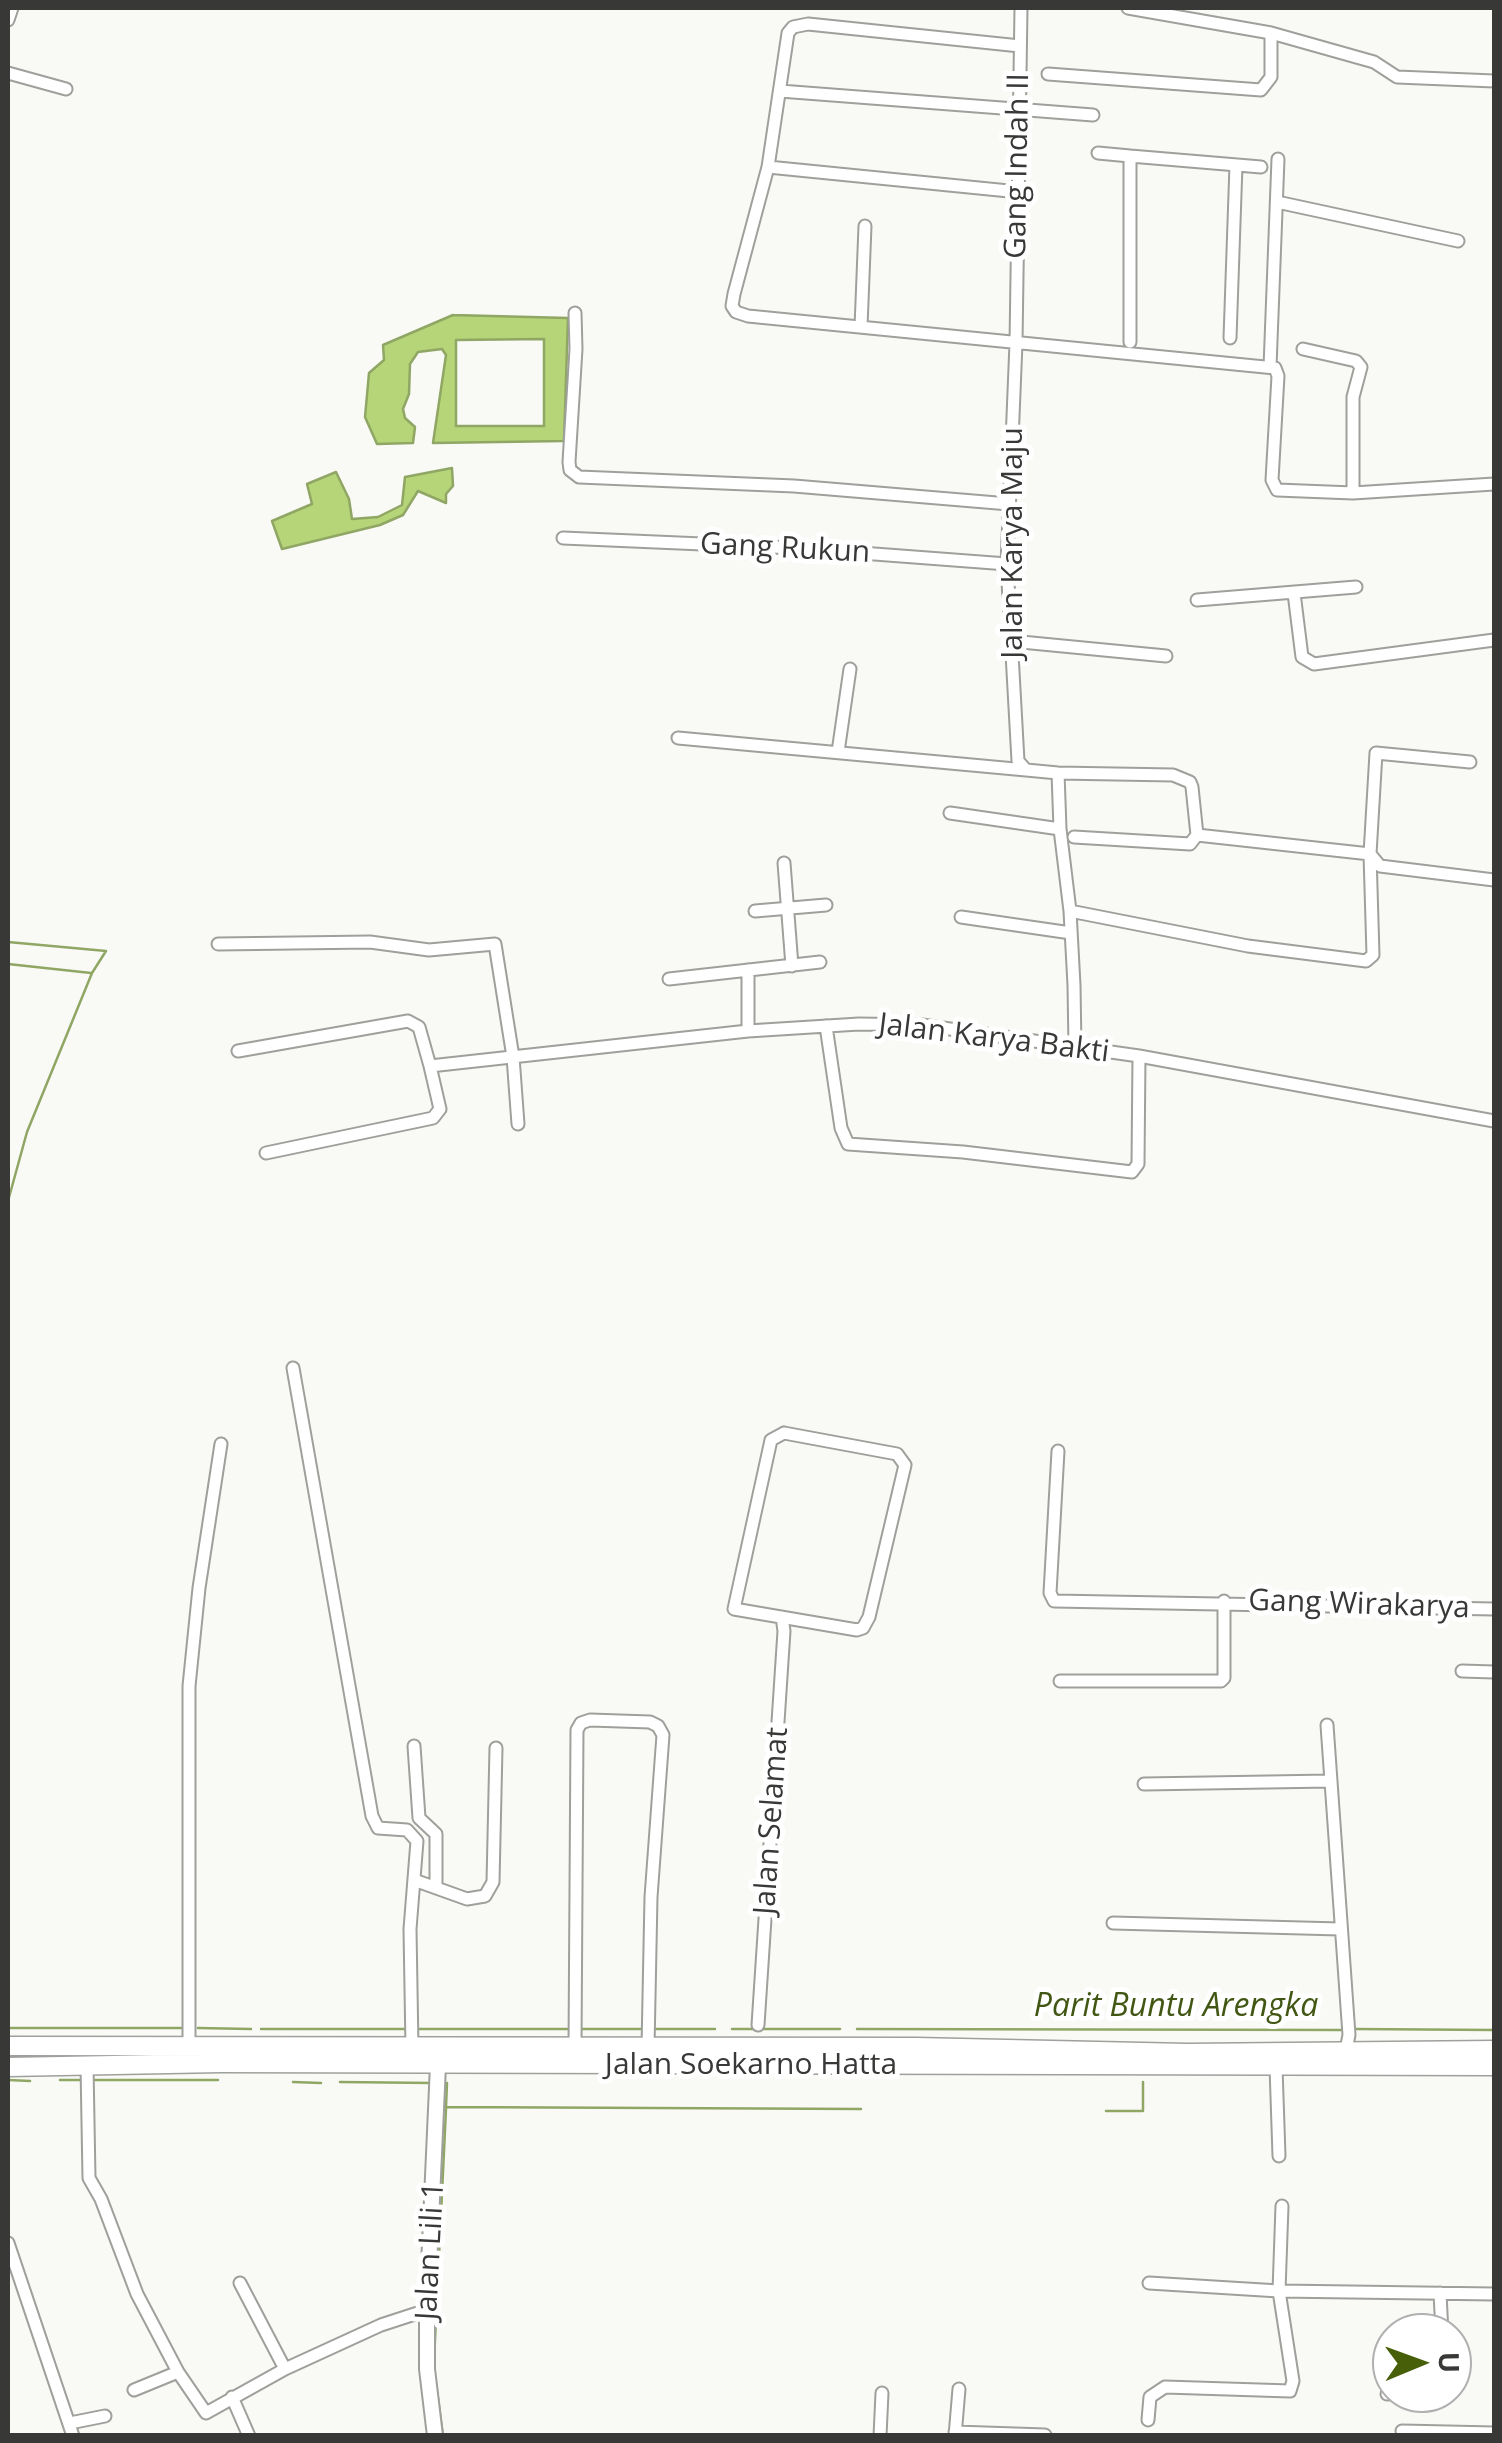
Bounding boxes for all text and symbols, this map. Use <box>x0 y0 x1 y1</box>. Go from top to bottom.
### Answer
street label: Gang Indah II <box>998 73 1038 259</box>
street label: Jalan Karya Maju <box>995 427 1031 659</box>
street label: Gang Rukun <box>699 527 871 571</box>
street label: Jalan Karya Bakti <box>877 1007 1111 1071</box>
street label: Gang Wirakarya <box>1248 1583 1470 1627</box>
street label: Jalan Selamat <box>747 1726 797 1916</box>
water label: Parit Buntu Arengka <box>1034 1988 1318 2026</box>
street label: Jalan Soekarno Hatta <box>605 2047 897 2083</box>
street label: Jalan Lili 1 <box>409 2181 453 2321</box>
north arrow <box>1372 2313 1472 2413</box>
text: U <box>1431 2352 1469 2373</box>

